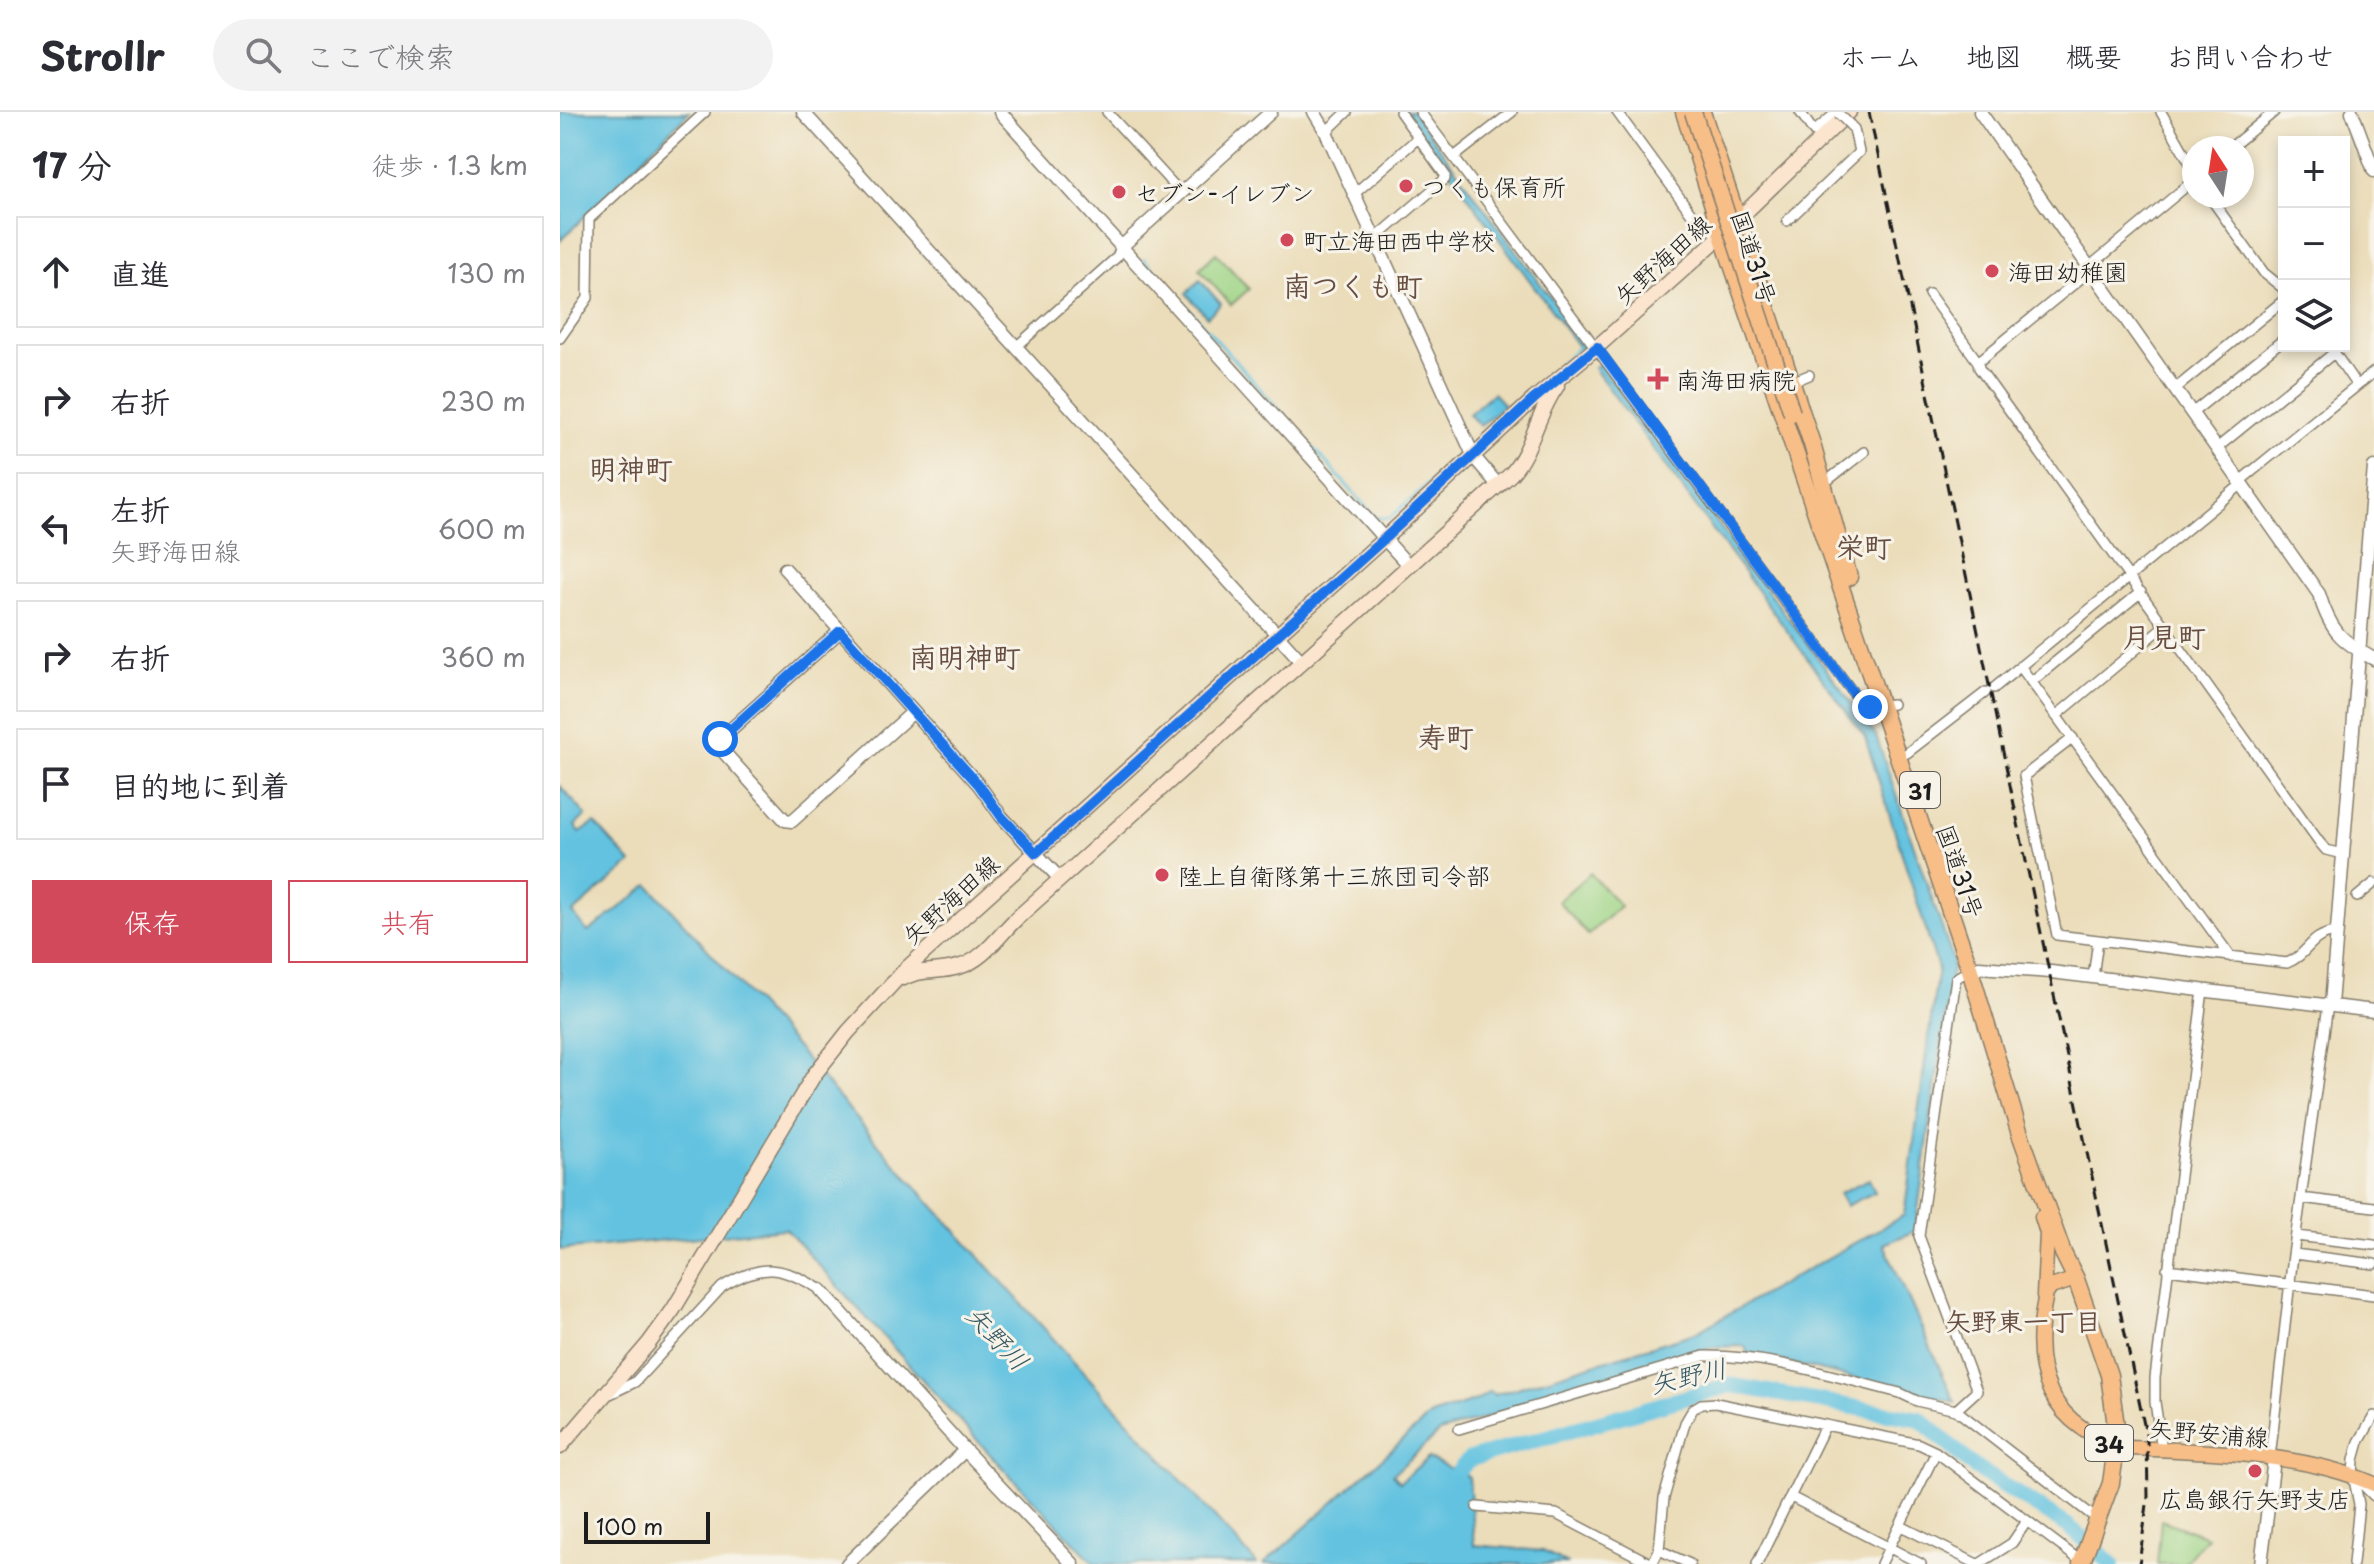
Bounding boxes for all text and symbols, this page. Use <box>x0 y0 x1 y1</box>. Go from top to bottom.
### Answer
search box <box>213 19 773 91</box>
text: Strollr <box>40 27 165 84</box>
icon: search <box>241 33 285 77</box>
text: ここで検索 <box>305 33 455 78</box>
text: ホーム <box>1839 34 1922 77</box>
text: 地図 <box>1966 34 2022 77</box>
text: 概要 <box>2066 34 2122 77</box>
text: お問い合わせ <box>2166 34 2334 77</box>
north arrow <box>2182 136 2254 208</box>
map controls <box>2278 136 2350 352</box>
button: + <box>2278 136 2350 208</box>
text: 17 分 <box>32 138 112 190</box>
text: 徒歩 · 1.3 km <box>372 145 528 184</box>
place label: つくも保育所 <box>1422 168 1566 204</box>
place label: セブン-イレブン <box>1135 174 1315 210</box>
marker: つくも保育所 <box>1397 177 1415 195</box>
marker: セブン-イレブン <box>1110 183 1128 201</box>
street label: 矢野海田線 <box>1605 205 1719 313</box>
street label: 国道31号 <box>1723 205 1787 309</box>
button: − <box>2278 208 2350 280</box>
place label: 町立海田西中学校 <box>1303 222 1495 258</box>
marker: 町立海田西中学校 <box>1278 231 1296 249</box>
icon: ahead <box>34 250 78 294</box>
text: 直進 <box>110 250 170 295</box>
text: 130 m <box>447 253 526 292</box>
place label: 海田幼稚園 <box>2008 253 2128 289</box>
marker: 海田幼稚園 <box>1983 262 2001 280</box>
district label: 南つくも町 <box>1283 263 1423 306</box>
button: layers <box>2278 280 2350 352</box>
place label: 南海田病院 <box>1676 361 1796 397</box>
marker: 南海田病院 <box>1647 368 1669 390</box>
icon: right <box>34 378 78 422</box>
text: 右折 <box>110 378 170 423</box>
text: 230 m <box>441 381 526 420</box>
district label: 明神町 <box>589 446 673 489</box>
text: 左折 <box>110 486 170 531</box>
icon: left <box>34 506 78 550</box>
text: 600 m <box>438 509 526 548</box>
district label: 栄町 <box>1836 524 1892 567</box>
text: 矢野海田線 <box>110 531 240 570</box>
district label: 月見町 <box>2122 614 2206 657</box>
icon: right <box>34 634 78 678</box>
text: 右折 <box>110 634 170 679</box>
district label: 南明神町 <box>909 634 1021 677</box>
text: 360 m <box>441 637 526 676</box>
route end <box>1852 689 1888 725</box>
district label: 寿町 <box>1418 714 1474 757</box>
route start <box>702 721 738 757</box>
icon: arrive <box>34 762 78 806</box>
text: 目的地に到着 <box>110 762 290 807</box>
road number: 31 <box>1900 772 1940 808</box>
street label: 国道31号 <box>1928 819 1994 923</box>
street label: 矢野海田線 <box>893 845 1007 953</box>
place label: 陸上自衛隊第十三旅団司令部 <box>1178 857 1490 893</box>
marker: 陸上自衛隊第十三旅団司令部 <box>1153 866 1171 884</box>
button: 保存 <box>32 880 272 963</box>
button: 共有 <box>288 880 528 963</box>
water label: 矢野川 <box>957 1295 1039 1379</box>
district label: 矢野東一丁目 <box>1945 1301 2101 1340</box>
water label: 矢野川 <box>1646 1347 1730 1403</box>
street label: 矢野安浦線 <box>2148 1409 2270 1455</box>
road number: 34 <box>2085 1425 2133 1461</box>
marker: 広島銀行矢野支店 <box>2246 1462 2264 1480</box>
place label: 広島銀行矢野支店 <box>2159 1480 2351 1516</box>
scale bar <box>584 1508 710 1544</box>
text: 100 m <box>596 1509 663 1542</box>

